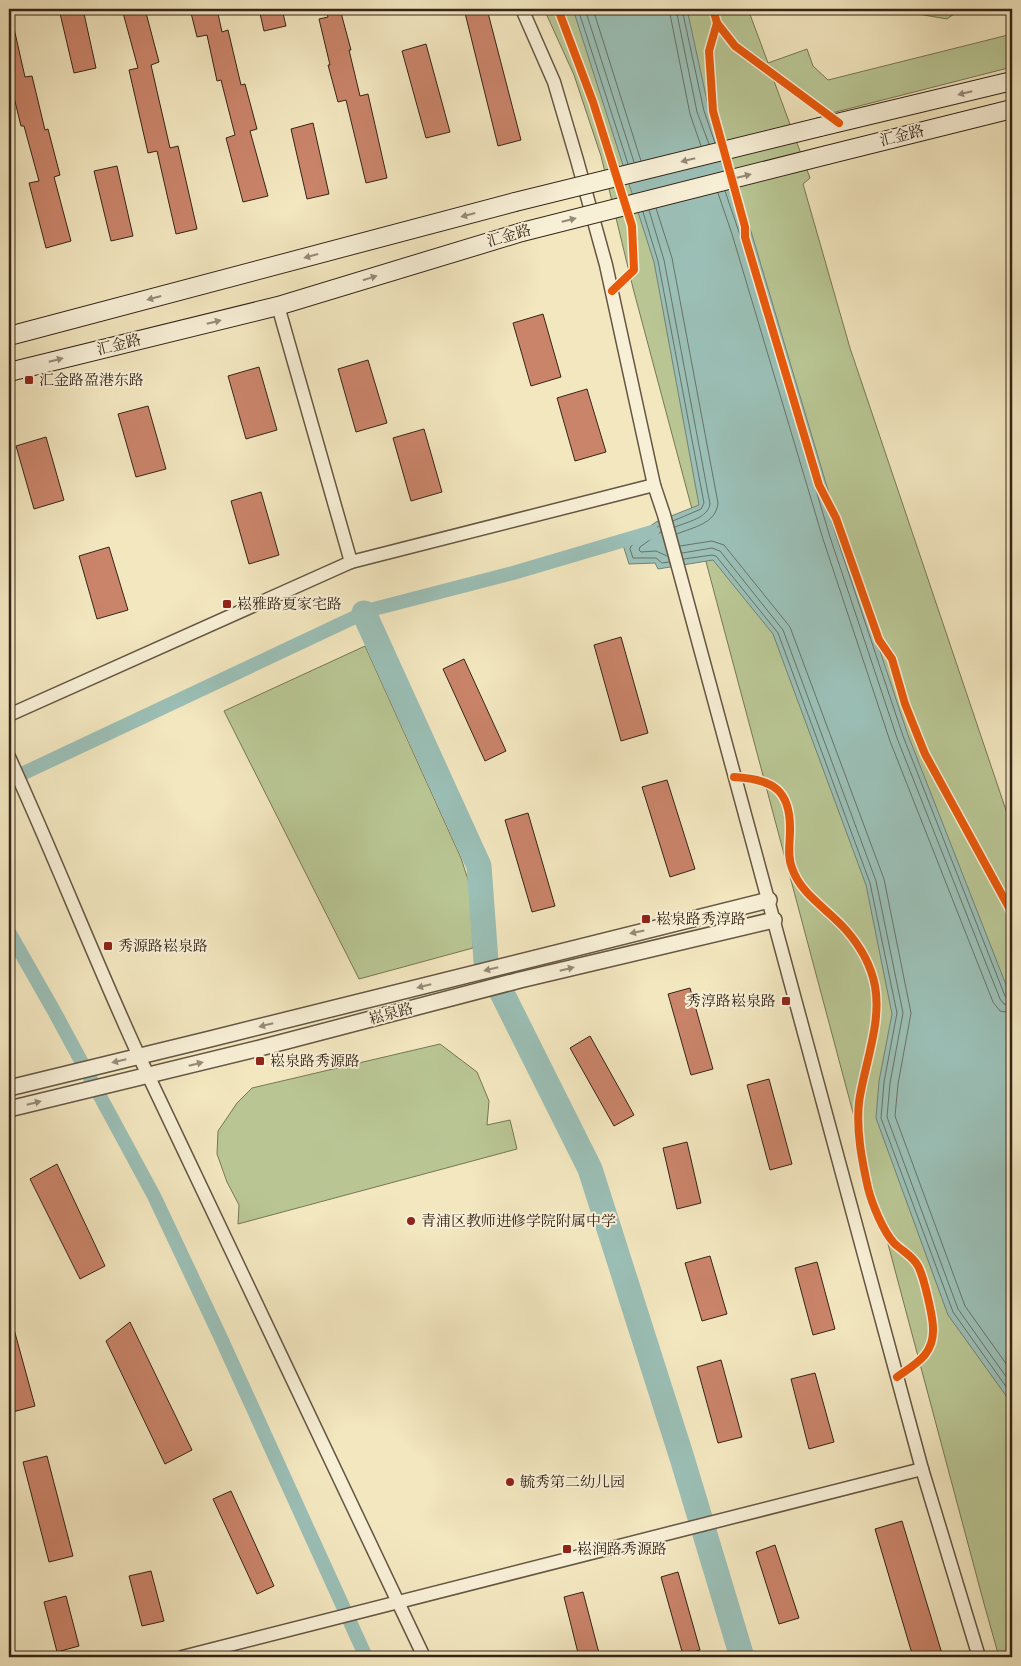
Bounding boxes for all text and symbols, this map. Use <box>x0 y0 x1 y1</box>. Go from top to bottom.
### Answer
one-way arrow <box>957 89 972 97</box>
street label: 汇金路 <box>878 121 926 151</box>
one-way arrow <box>681 156 696 164</box>
one-way arrow <box>736 172 751 180</box>
one-way arrow <box>461 211 476 219</box>
one-way arrow <box>562 216 577 224</box>
street label: 汇金路 <box>485 221 533 251</box>
one-way arrow <box>304 253 319 261</box>
one-way arrow <box>363 273 378 281</box>
one-way arrow <box>146 294 162 302</box>
one-way arrow <box>206 317 221 325</box>
street label: 汇金路 <box>95 330 143 360</box>
one-way arrow <box>49 356 64 364</box>
place label: 汇金路盈港东路 <box>39 371 144 390</box>
marker: 汇金路盈港东路 <box>23 374 35 386</box>
place label: 崧雅路夏家宅路 <box>237 595 342 614</box>
marker: 崧雅路夏家宅路 <box>221 598 233 610</box>
place label: 崧泉路秀淳路 <box>656 910 746 929</box>
marker: 崧泉路秀淳路 <box>640 913 652 925</box>
one-way arrow <box>629 928 644 936</box>
place label: 秀源路崧泉路 <box>118 937 208 956</box>
marker: 秀源路崧泉路 <box>102 940 114 952</box>
one-way arrow <box>484 965 499 973</box>
one-way arrow <box>560 965 575 973</box>
one-way arrow <box>416 982 431 990</box>
place label: 秀淳路崧泉路 <box>686 992 776 1011</box>
marker: 秀淳路崧泉路 <box>780 995 792 1007</box>
street label: 崧泉路 <box>367 999 415 1029</box>
one-way arrow <box>259 1021 274 1029</box>
place label: 崧泉路秀源路 <box>270 1052 360 1071</box>
marker: 崧泉路秀源路 <box>254 1055 266 1067</box>
one-way arrow <box>111 1057 126 1065</box>
one-way arrow <box>189 1060 204 1068</box>
one-way arrow <box>26 1099 41 1107</box>
place label: 青浦区教师进修学院附属中学 <box>421 1212 616 1231</box>
marker: 青浦区教师进修学院附属中学 <box>405 1215 417 1227</box>
place label: 毓秀第二幼儿园 <box>520 1473 625 1492</box>
marker: 毓秀第二幼儿园 <box>504 1476 516 1488</box>
place label: 崧润路秀源路 <box>577 1540 667 1559</box>
marker: 崧润路秀源路 <box>561 1543 573 1555</box>

